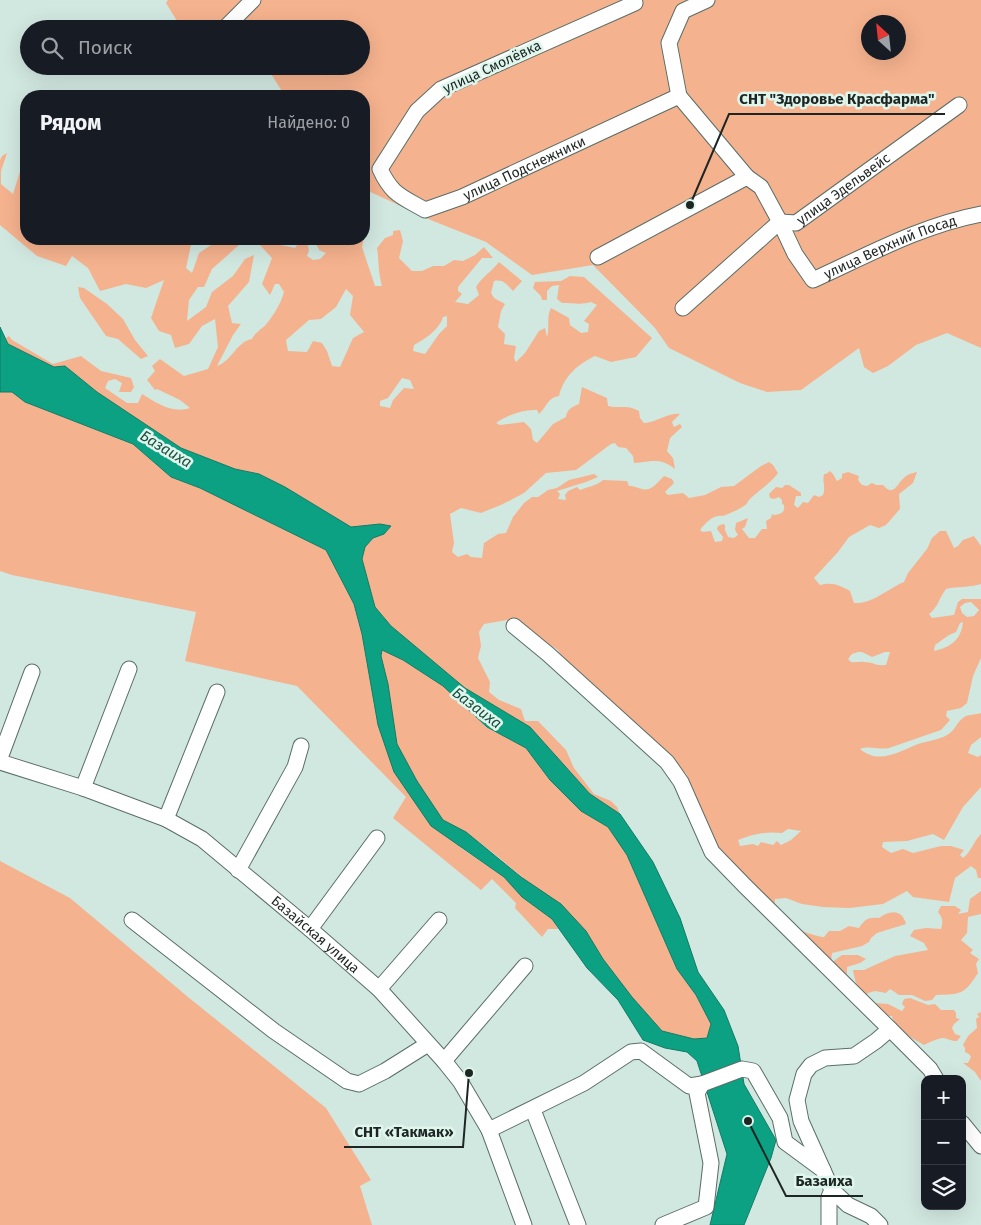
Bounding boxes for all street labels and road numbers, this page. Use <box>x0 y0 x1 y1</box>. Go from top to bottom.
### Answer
street label: улица Смолёвка <box>440 37 544 97</box>
street label: улица Подснежники <box>460 132 588 204</box>
street label: улица Эдельвейс <box>793 149 894 228</box>
street label: улица Верхний Посад <box>821 212 958 282</box>
street label: Базайская улица <box>268 892 363 977</box>

